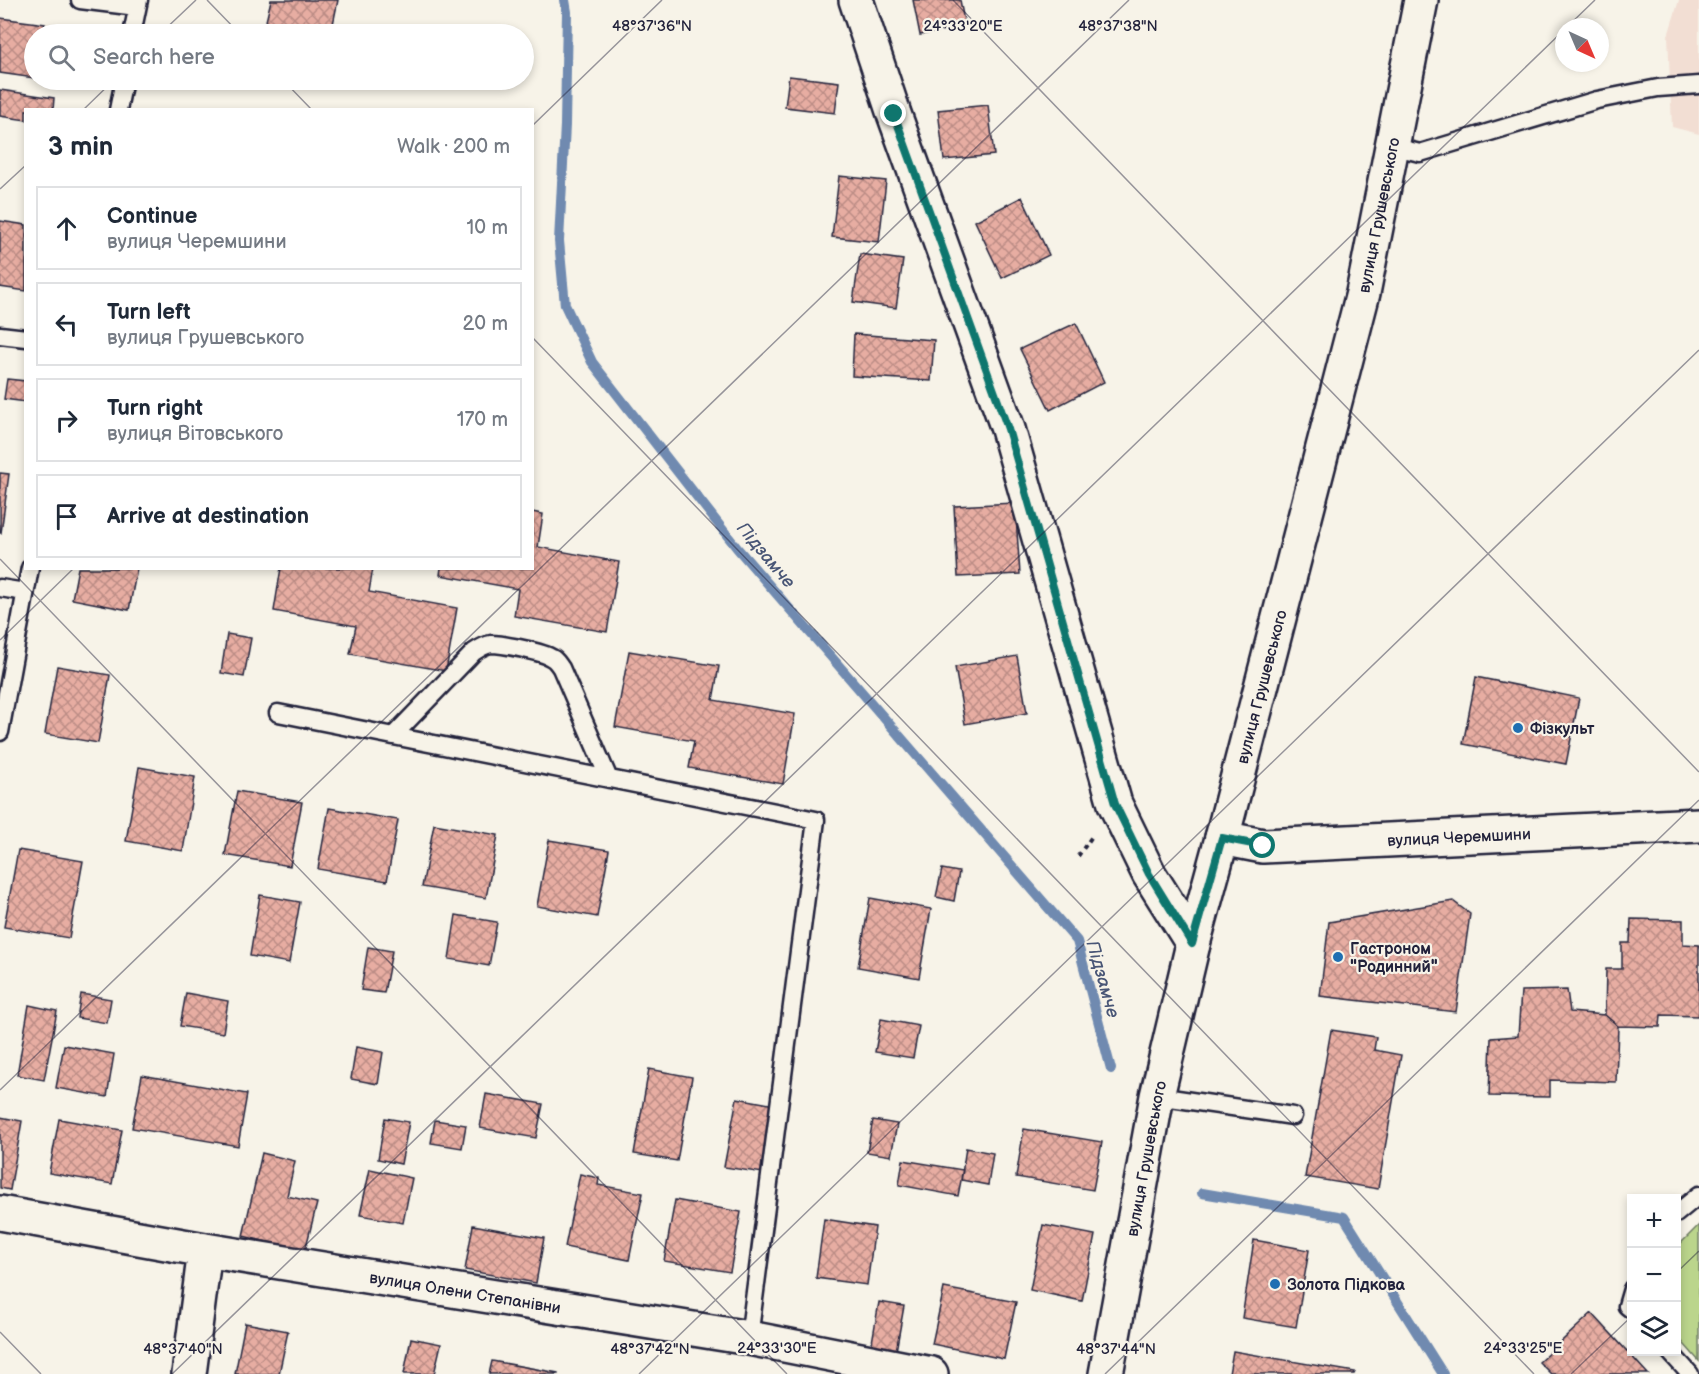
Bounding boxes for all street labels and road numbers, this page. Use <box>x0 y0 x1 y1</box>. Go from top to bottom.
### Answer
street label: вулиця Грушевського <box>1355 136 1405 295</box>
street label: вулиця Грушевського <box>1234 608 1292 766</box>
street label: вулиця Черемшини <box>1387 825 1531 851</box>
street label: вулиця Грушевського <box>1123 1079 1171 1238</box>
street label: вулиця Олени Степанівни <box>368 1269 562 1318</box>

